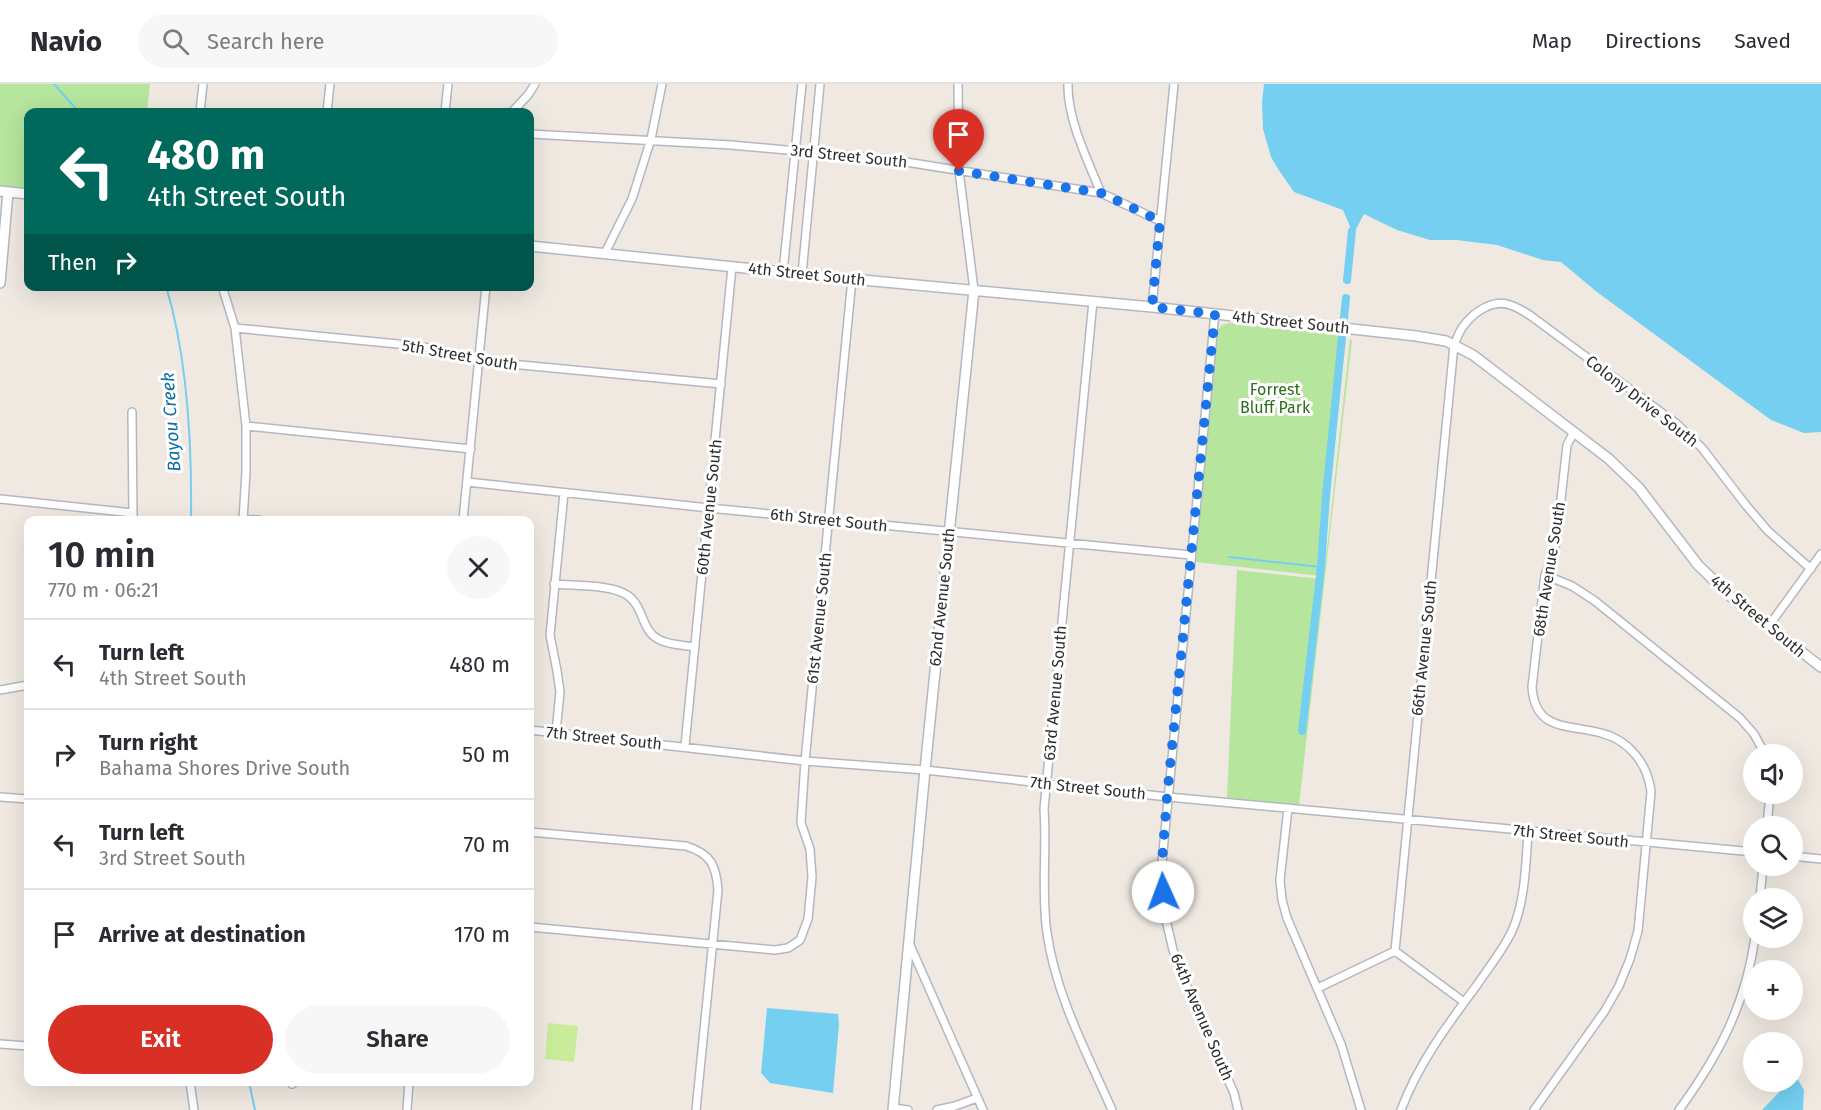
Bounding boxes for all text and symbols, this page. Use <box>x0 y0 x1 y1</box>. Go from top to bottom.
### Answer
search box <box>138 14 558 68</box>
text: Navio <box>30 25 102 58</box>
icon: search <box>159 25 192 58</box>
text: Search here <box>207 28 325 55</box>
text: Map <box>1532 28 1572 54</box>
text: Directions <box>1605 28 1701 54</box>
text: Saved <box>1734 28 1791 54</box>
pin <box>933 109 984 171</box>
icon: arrive <box>942 118 975 151</box>
text: 480 m <box>147 130 265 180</box>
icon: left <box>48 132 126 210</box>
street label: 3rd Street South <box>789 140 909 172</box>
text: 4th Street South <box>147 181 346 213</box>
icon: right <box>109 246 142 279</box>
text: Then <box>48 249 97 276</box>
street label: 4th Street South <box>747 258 867 290</box>
street label: 4th Street South <box>1231 306 1351 338</box>
street label: 5th Street South <box>401 335 519 375</box>
street label: Colony Drive South <box>1582 351 1702 451</box>
water label: Bayou Creek <box>157 371 185 472</box>
park label: Forrest Bluff Park <box>1240 380 1311 417</box>
street label: 60th Avenue South <box>692 438 726 576</box>
street label: 68th Avenue South <box>1529 500 1569 638</box>
street label: 6th Street South <box>769 504 889 536</box>
street label: 62nd Avenue South <box>925 527 959 667</box>
text: 10 min <box>48 533 156 577</box>
button: close <box>447 536 510 599</box>
street label: 61st Avenue South <box>803 551 835 685</box>
street label: 4th Street South <box>1707 571 1809 661</box>
text: 770 m · 06:21 <box>48 578 159 602</box>
street label: 66th Avenue South <box>1407 579 1441 717</box>
street label: 63rd Avenue South <box>1040 625 1070 761</box>
text: Turn left <box>99 639 184 666</box>
icon: left <box>48 648 81 681</box>
text: 480 m <box>449 651 510 678</box>
text: 4th Street South <box>99 666 247 690</box>
street label: 7th Street South <box>545 722 663 754</box>
text: Turn right <box>99 729 198 756</box>
icon: right <box>48 738 81 771</box>
text: 50 m <box>462 741 510 768</box>
map controls <box>1743 744 1803 1092</box>
button: sound <box>1743 744 1803 804</box>
text: Bahama Shores Drive South <box>99 756 350 780</box>
street label: 7th Street South <box>1029 772 1147 804</box>
button: search <box>1743 816 1803 876</box>
text: Turn left <box>99 819 184 846</box>
street label: 7th Street South <box>1512 820 1630 852</box>
icon: left <box>48 828 81 861</box>
text: 70 m <box>464 831 510 858</box>
text: 3rd Street South <box>99 846 246 870</box>
position arrow <box>1131 860 1195 924</box>
button: layers <box>1743 888 1803 948</box>
icon: arrive <box>48 918 81 951</box>
text: Arrive at destination <box>99 921 306 948</box>
text: 170 m <box>454 921 510 948</box>
street label: 64th Avenue South <box>1167 951 1237 1083</box>
button: + <box>1743 960 1803 1020</box>
button: Exit <box>48 1005 273 1074</box>
button: Share <box>285 1005 510 1074</box>
button: − <box>1743 1032 1803 1092</box>

